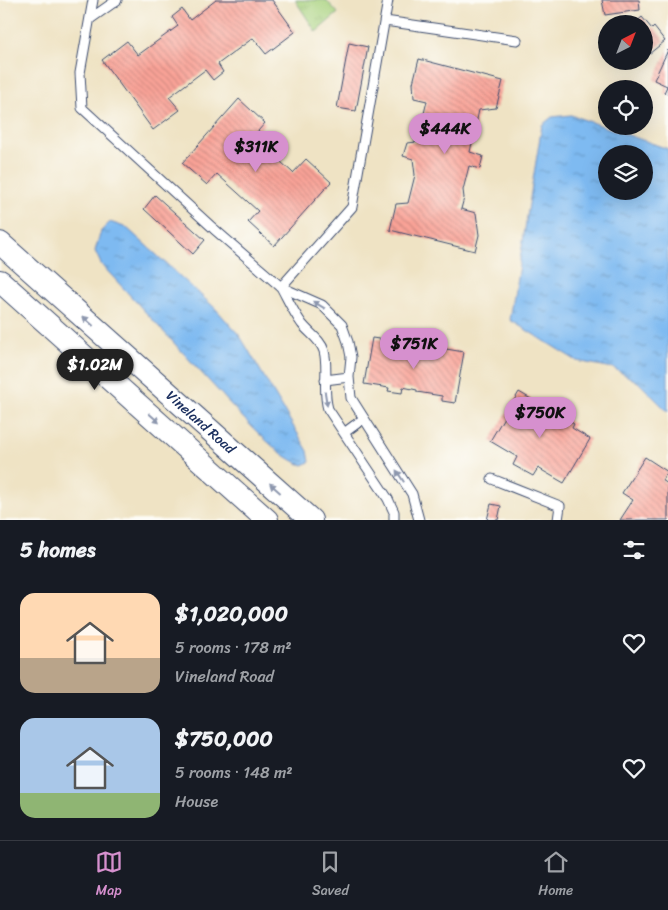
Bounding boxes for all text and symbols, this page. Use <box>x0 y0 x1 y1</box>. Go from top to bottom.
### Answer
north arrow <box>598 15 652 70</box>
map controls <box>598 15 653 200</box>
button: locate <box>598 80 653 135</box>
pin: $444K <box>410 112 480 155</box>
text: $444K <box>420 114 470 143</box>
pin: $311K <box>221 130 291 173</box>
text: $311K <box>234 132 278 161</box>
button: layers <box>598 145 653 200</box>
one-way arrow <box>312 300 326 309</box>
one-way arrow <box>82 316 94 327</box>
pin: $751K <box>379 328 449 370</box>
text: $751K <box>391 329 437 358</box>
pin: $1.02M <box>54 348 136 391</box>
text: $1.02M <box>68 350 122 379</box>
street label: Vineland Road <box>160 384 242 462</box>
one-way arrow <box>322 391 330 407</box>
pin: $750K <box>505 396 575 439</box>
text: $750K <box>515 398 565 427</box>
one-way arrow <box>147 412 159 424</box>
one-way arrow <box>395 469 405 482</box>
one-way arrow <box>268 482 281 493</box>
text: 5 homes <box>20 531 96 569</box>
icon: filters <box>620 536 648 564</box>
text: $1,020,000 <box>175 595 288 633</box>
icon: home <box>60 613 120 673</box>
icon: heart <box>620 629 648 657</box>
text: 5 rooms · 178 m² <box>175 633 292 662</box>
text: Vineland Road <box>175 662 274 691</box>
text: $750,000 <box>175 720 273 758</box>
icon: home <box>60 738 120 798</box>
icon: heart <box>620 754 648 782</box>
text: 5 rooms · 148 m² <box>175 758 292 787</box>
text: House <box>175 787 218 816</box>
tab: Map <box>95 848 123 903</box>
tab: Saved <box>312 848 349 903</box>
tab: Home <box>538 848 573 903</box>

